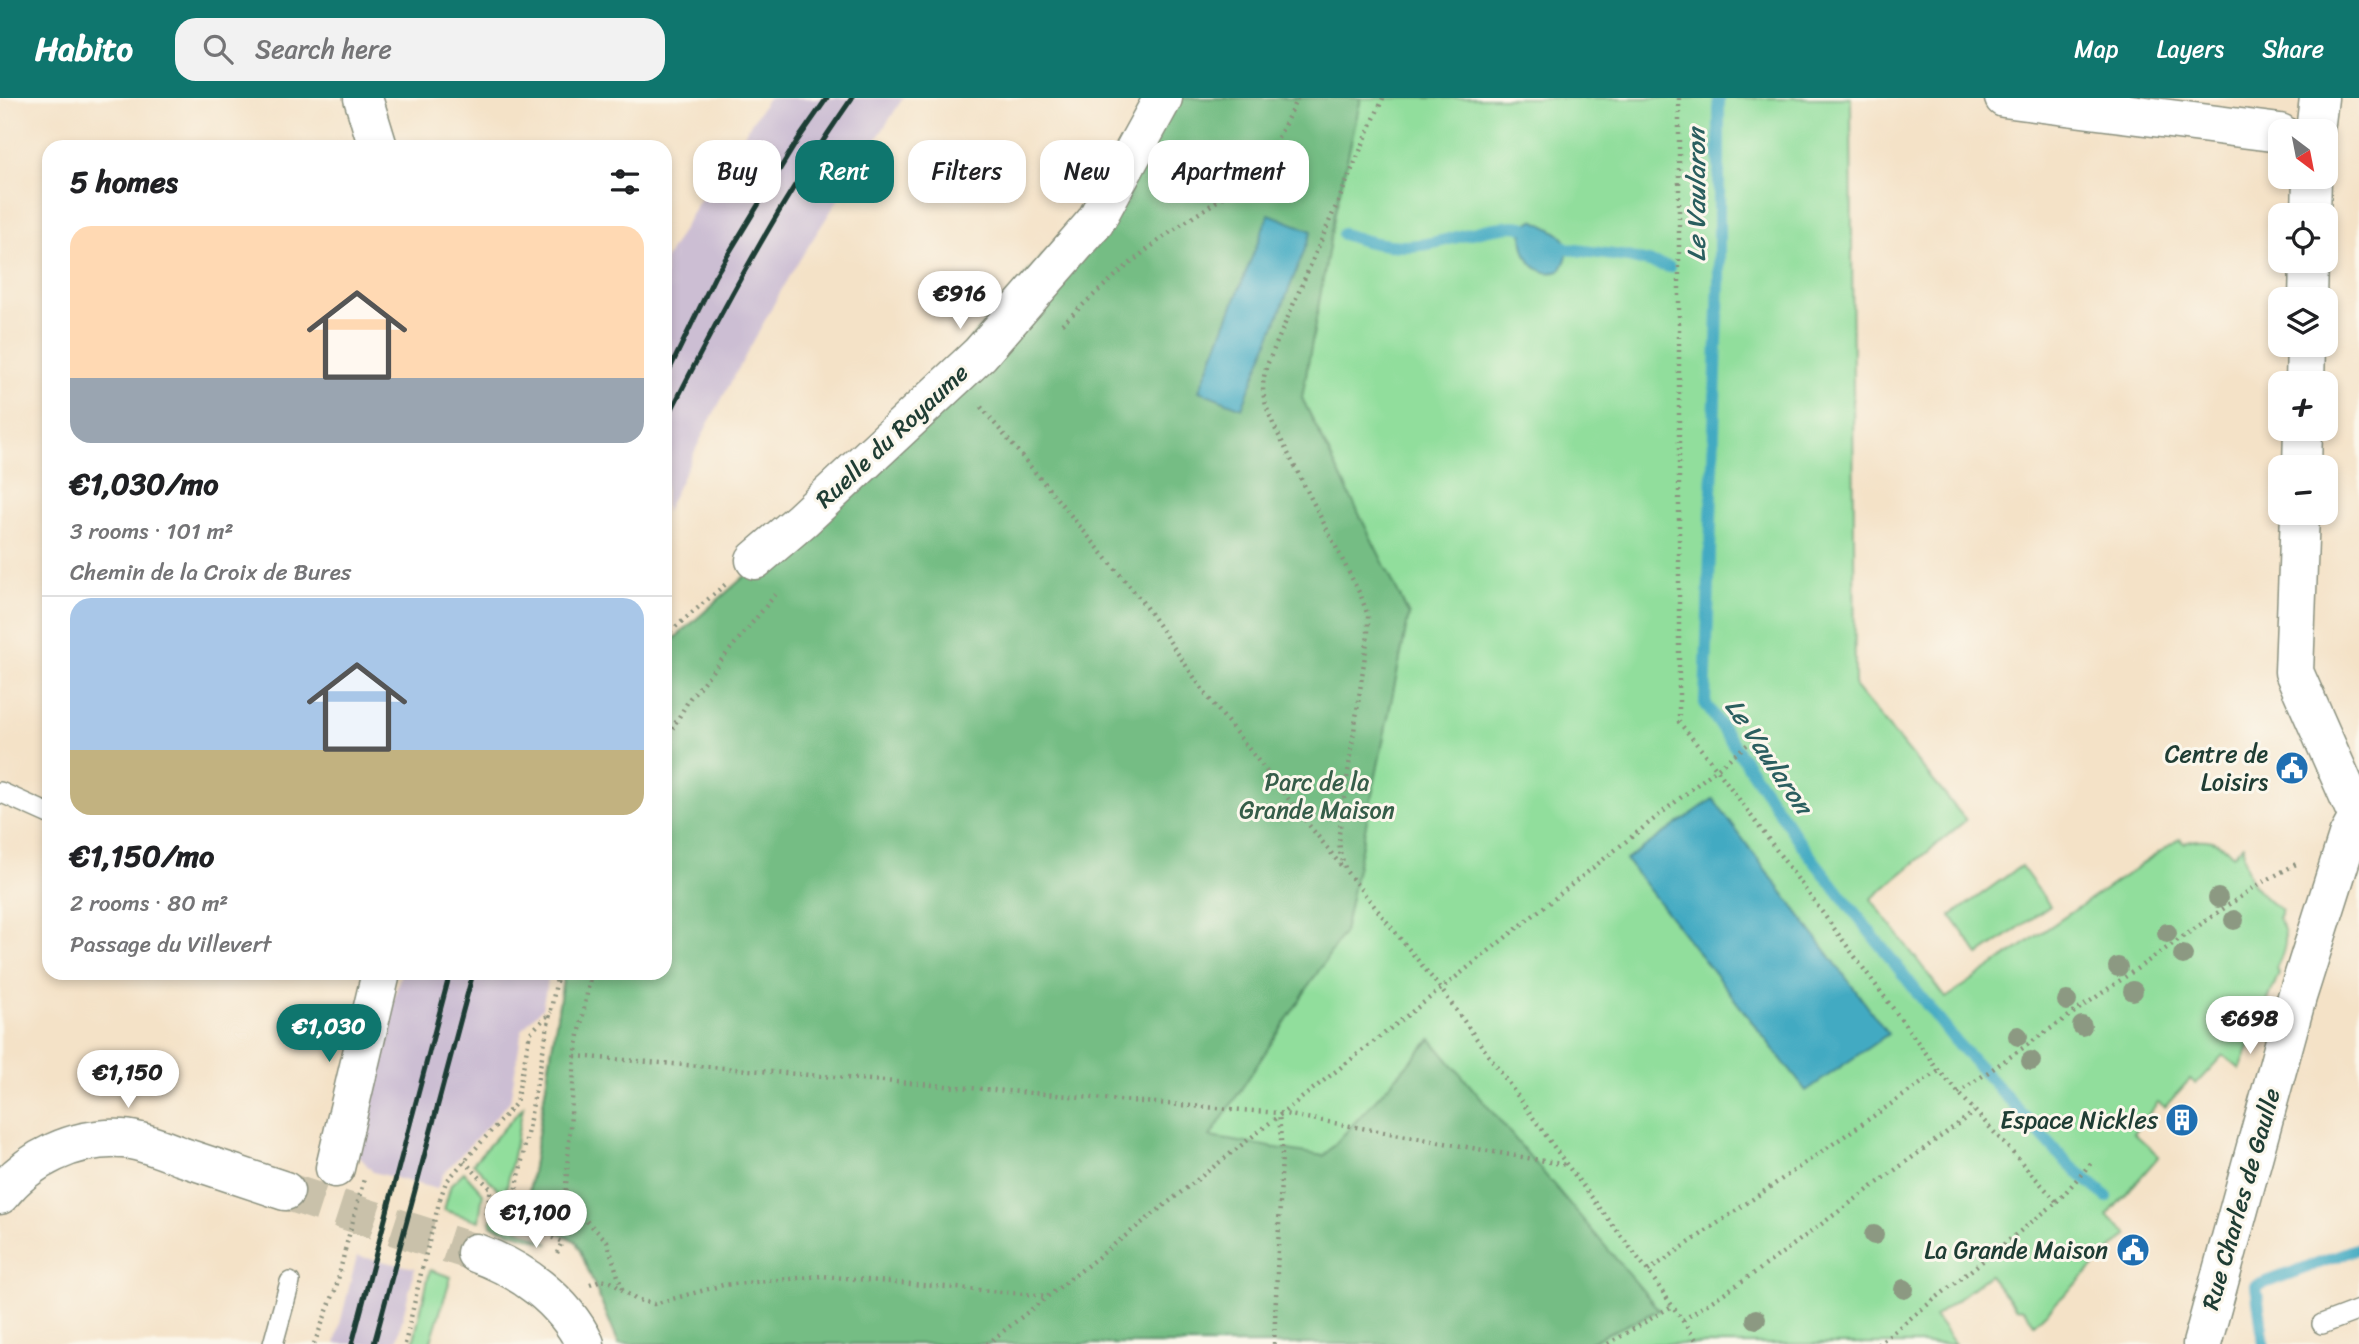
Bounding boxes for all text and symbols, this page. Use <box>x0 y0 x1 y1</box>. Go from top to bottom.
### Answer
search box <box>175 18 665 81</box>
text: Habito <box>35 20 133 78</box>
text: Search here <box>255 26 392 72</box>
text: Map <box>2074 28 2119 70</box>
text: Layers <box>2157 28 2224 70</box>
text: Share <box>2262 28 2324 70</box>
icon: search <box>199 30 237 68</box>
north arrow <box>2268 119 2338 189</box>
map controls <box>2268 119 2338 525</box>
water label: Le Vaularon <box>1673 126 1719 262</box>
chip: Buy <box>693 140 781 203</box>
chip: Rent <box>795 140 894 203</box>
chip: Filters <box>908 140 1026 203</box>
chip: New <box>1040 140 1134 203</box>
chip: Apartment <box>1148 140 1309 203</box>
text: 5 homes <box>70 155 178 209</box>
icon: filters <box>606 163 644 201</box>
button: locate <box>2268 203 2338 273</box>
icon: home <box>294 272 420 398</box>
pin: €916 <box>919 272 1001 331</box>
text: €916 <box>934 273 986 314</box>
button: layers <box>2268 287 2338 357</box>
street label: Ruelle du Royaume <box>805 353 979 519</box>
button: + <box>2268 371 2338 441</box>
button: − <box>2268 455 2338 525</box>
text: €1,030/mo <box>70 457 218 511</box>
text: 3 rooms · 101 m² <box>70 511 234 552</box>
text: Chemin de la Croix de Bures <box>70 552 351 593</box>
icon: home <box>294 644 420 770</box>
water label: Le Vaularon <box>1713 688 1827 826</box>
place label: Centre de Loisirs <box>2165 733 2268 803</box>
public building icon: Centre de Loisirs <box>2273 749 2311 787</box>
park label: Parc de la Grande Maison <box>1239 761 1395 831</box>
text: €1,150/mo <box>70 829 214 883</box>
text: 2 rooms · 80 m² <box>70 883 228 924</box>
text: Passage du Villevert <box>70 924 271 965</box>
pin: €698 <box>2209 996 2291 1056</box>
text: €698 <box>2222 998 2278 1039</box>
pin: €1,030 <box>272 1004 386 1064</box>
text: €1,030 <box>292 1006 366 1047</box>
pin: €1,150 <box>71 1051 185 1110</box>
text: €1,150 <box>93 1052 163 1093</box>
street label: Rue Charles de Gaulle <box>2189 1083 2293 1315</box>
place label: Espace Nickles <box>2000 1099 2159 1141</box>
building icon: Espace Nickles <box>2163 1101 2201 1139</box>
pin: €1,100 <box>479 1190 593 1250</box>
text: €1,100 <box>501 1192 571 1233</box>
place label: La Grande Maison <box>1924 1229 2108 1271</box>
public building icon: La Grande Maison <box>2114 1231 2152 1269</box>

